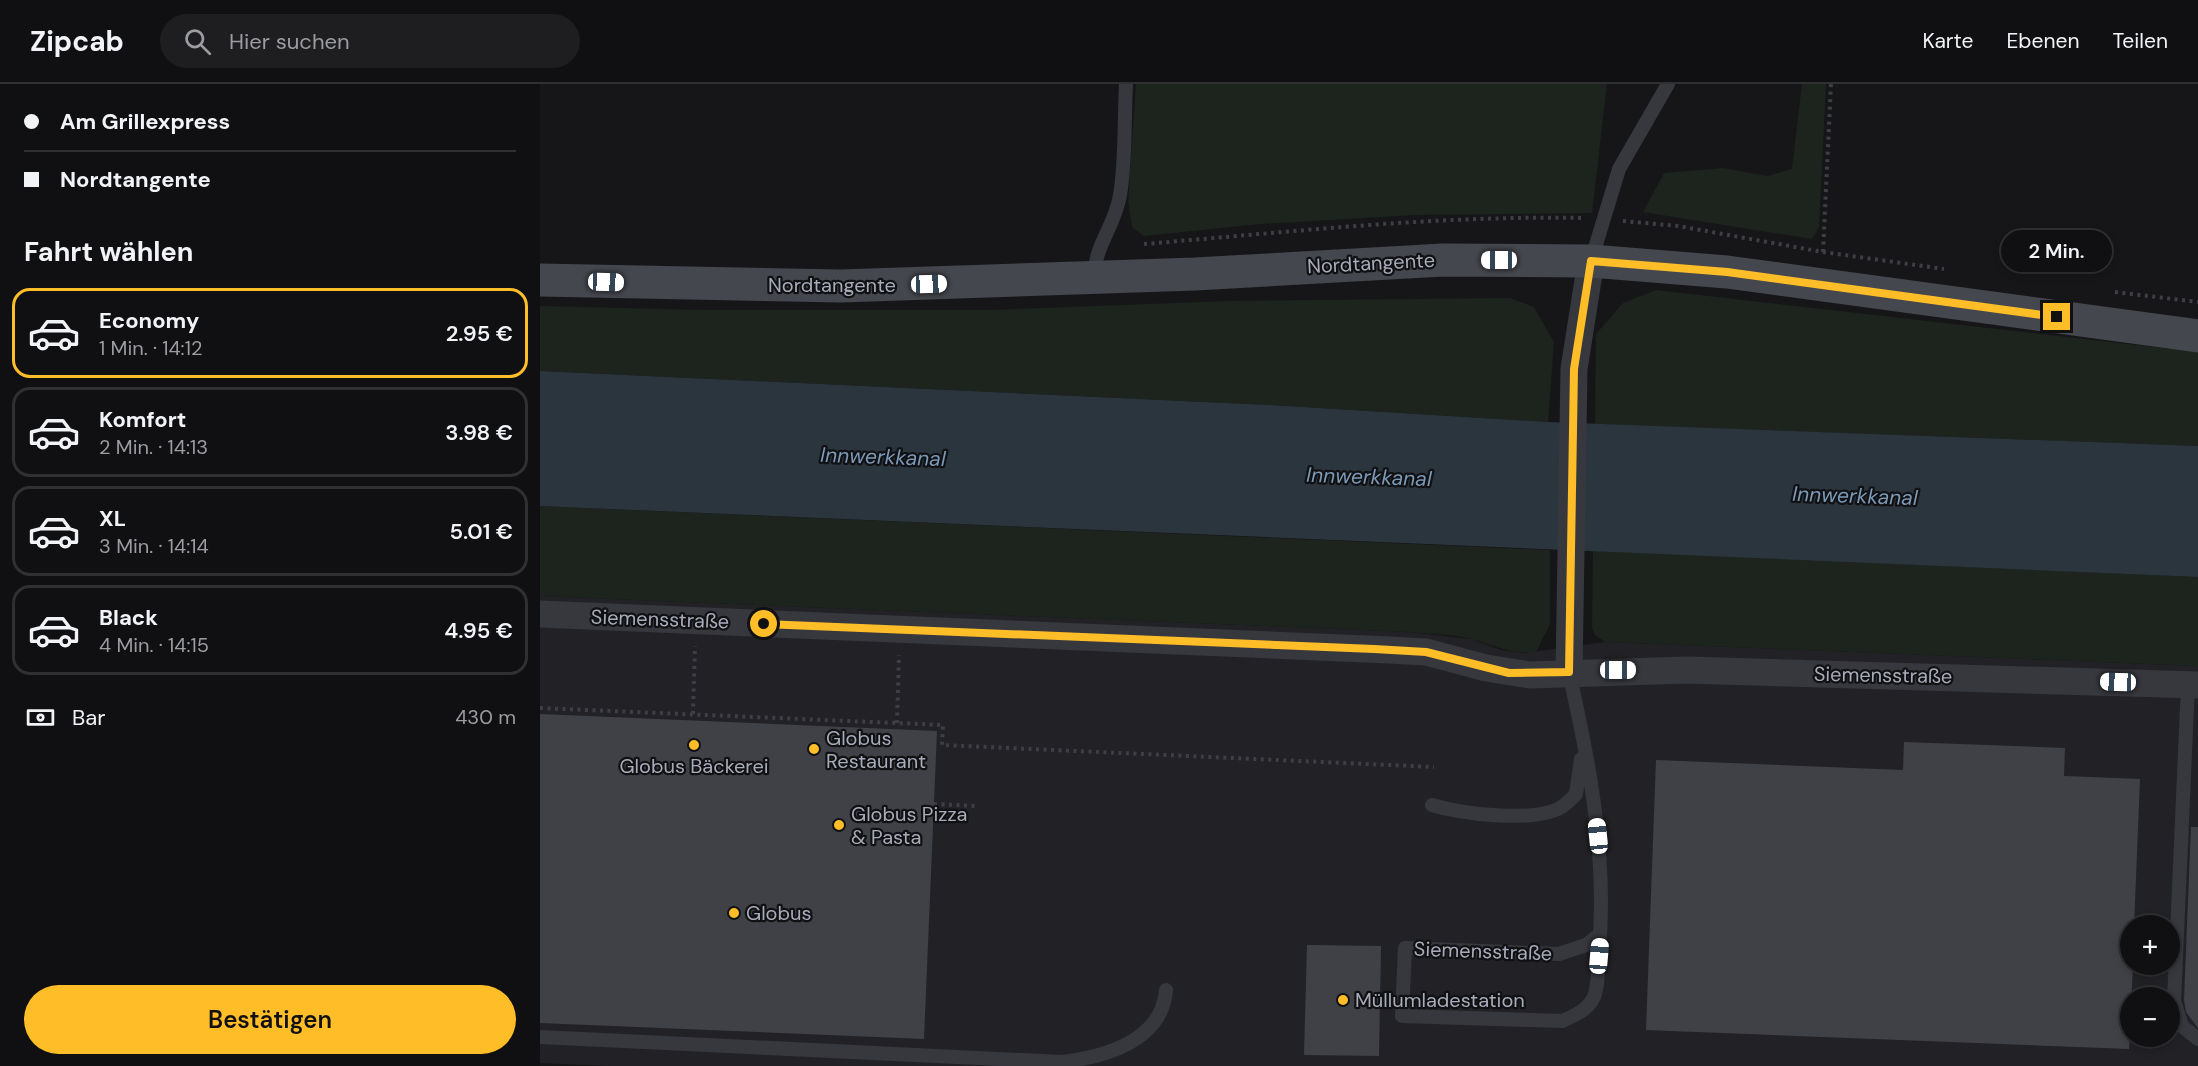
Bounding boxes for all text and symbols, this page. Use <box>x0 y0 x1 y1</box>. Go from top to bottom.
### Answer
search box <box>160 14 580 68</box>
text: Zipcab <box>30 23 124 60</box>
icon: search <box>181 25 214 58</box>
text: Hier suchen <box>229 27 350 56</box>
text: Karte <box>1923 27 1973 55</box>
text: Ebenen <box>2006 27 2079 55</box>
text: Teilen <box>2112 27 2168 55</box>
text: Am Grillexpress <box>60 107 230 136</box>
text: Nordtangente <box>60 165 211 194</box>
callout: 2 Min. <box>2002 230 2113 272</box>
text: Fahrt wählen <box>24 234 194 269</box>
text: 2 Min. <box>2029 238 2084 264</box>
street label: Nordtangente <box>1306 247 1436 279</box>
car <box>1481 251 1517 269</box>
car <box>588 272 624 292</box>
street label: Nordtangente <box>768 272 896 298</box>
car <box>911 274 947 294</box>
route end <box>2043 303 2070 330</box>
icon: car <box>27 306 81 360</box>
text: Economy <box>99 306 199 335</box>
text: 2.95 € <box>446 319 513 348</box>
text: 1 Min. · 14:12 <box>99 335 202 361</box>
icon: car <box>27 405 81 459</box>
text: Komfort <box>99 405 186 434</box>
text: 3.98 € <box>445 418 513 447</box>
text: 2 Min. · 14:13 <box>99 434 208 460</box>
water label: Innwerkkanal <box>820 441 946 473</box>
water label: Innwerkkanal <box>1306 461 1432 493</box>
water label: Innwerkkanal <box>1792 480 1918 512</box>
icon: car <box>27 504 81 558</box>
text: XL <box>99 504 126 533</box>
text: 5.01 € <box>449 517 513 546</box>
text: 3 Min. · 14:14 <box>99 533 209 559</box>
icon: car <box>27 603 81 657</box>
text: Black <box>99 603 158 632</box>
street label: Siemensstraße <box>590 604 730 634</box>
route start <box>750 610 777 637</box>
text: 4.95 € <box>444 616 513 645</box>
text: 4 Min. · 14:15 <box>99 632 209 658</box>
car <box>1600 661 1636 679</box>
street label: Siemensstraße <box>1814 661 1952 689</box>
car <box>2100 672 2136 692</box>
icon: cash <box>24 701 57 734</box>
text: Bar <box>72 703 105 732</box>
text: 430 m <box>455 704 516 730</box>
place label: Globus Restaurant <box>826 725 926 774</box>
marker: Globus Bäckerei <box>687 738 701 752</box>
marker: Globus Restaurant <box>807 742 821 756</box>
place label: Globus Bäckerei <box>619 753 769 779</box>
place label: Globus Pizza & Pasta <box>851 801 967 850</box>
car <box>1587 817 1609 855</box>
marker: Globus Pizza & Pasta <box>832 818 846 832</box>
place label: Globus <box>746 900 812 926</box>
marker: Globus <box>727 906 741 920</box>
map controls <box>2120 915 2180 1047</box>
button: + <box>2120 915 2180 975</box>
street label: Siemensstraße <box>1413 936 1553 966</box>
car <box>1588 937 1610 975</box>
button: Bestätigen <box>24 985 516 1054</box>
place label: Müllumladestation <box>1355 987 1525 1013</box>
button: − <box>2120 987 2180 1047</box>
marker: Müllumladestation <box>1336 993 1350 1007</box>

